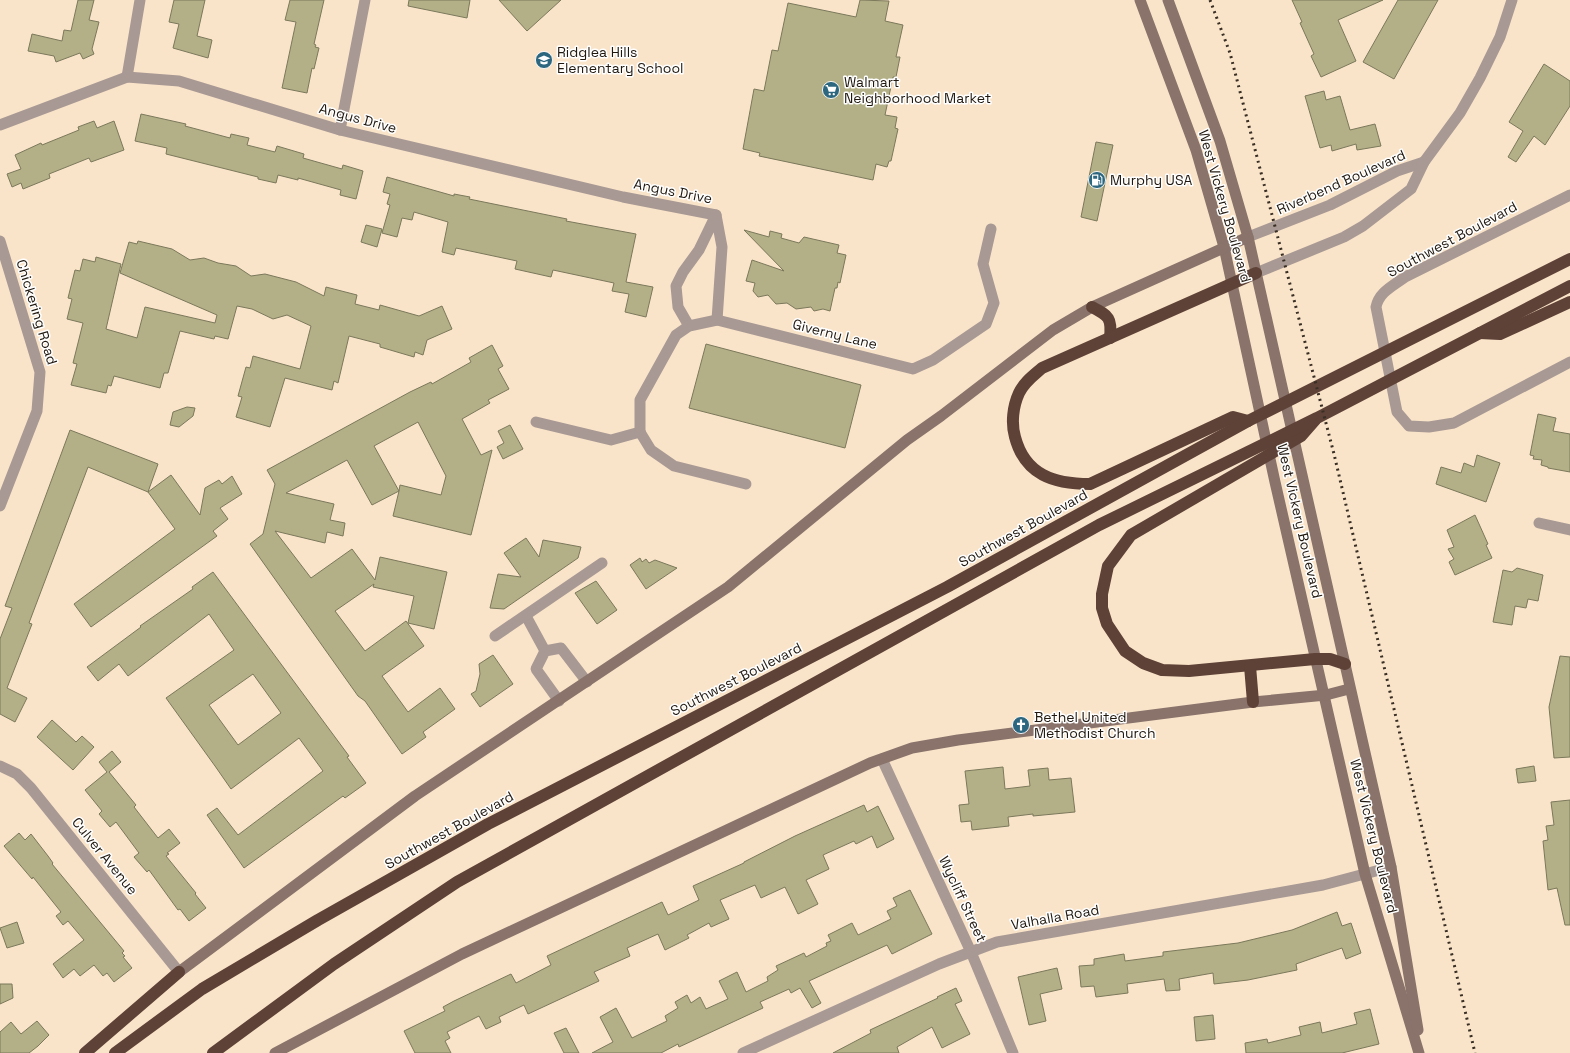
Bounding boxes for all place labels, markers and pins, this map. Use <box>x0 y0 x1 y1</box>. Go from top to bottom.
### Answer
place label: Ridglea Hills Elementary School <box>557 43 683 77</box>
school or university icon: Ridglea Hills Elementary School <box>534 50 554 70</box>
place label: Walmart Neighborhood Market <box>844 73 991 107</box>
supermarket icon: Walmart Neighborhood Market <box>821 80 841 100</box>
fuel station icon: Murphy USA <box>1087 170 1107 190</box>
place label: Murphy USA <box>1110 171 1192 189</box>
place label: Bethel United Methodist Church <box>1034 708 1156 742</box>
church icon: Bethel United Methodist Church <box>1011 715 1031 735</box>

